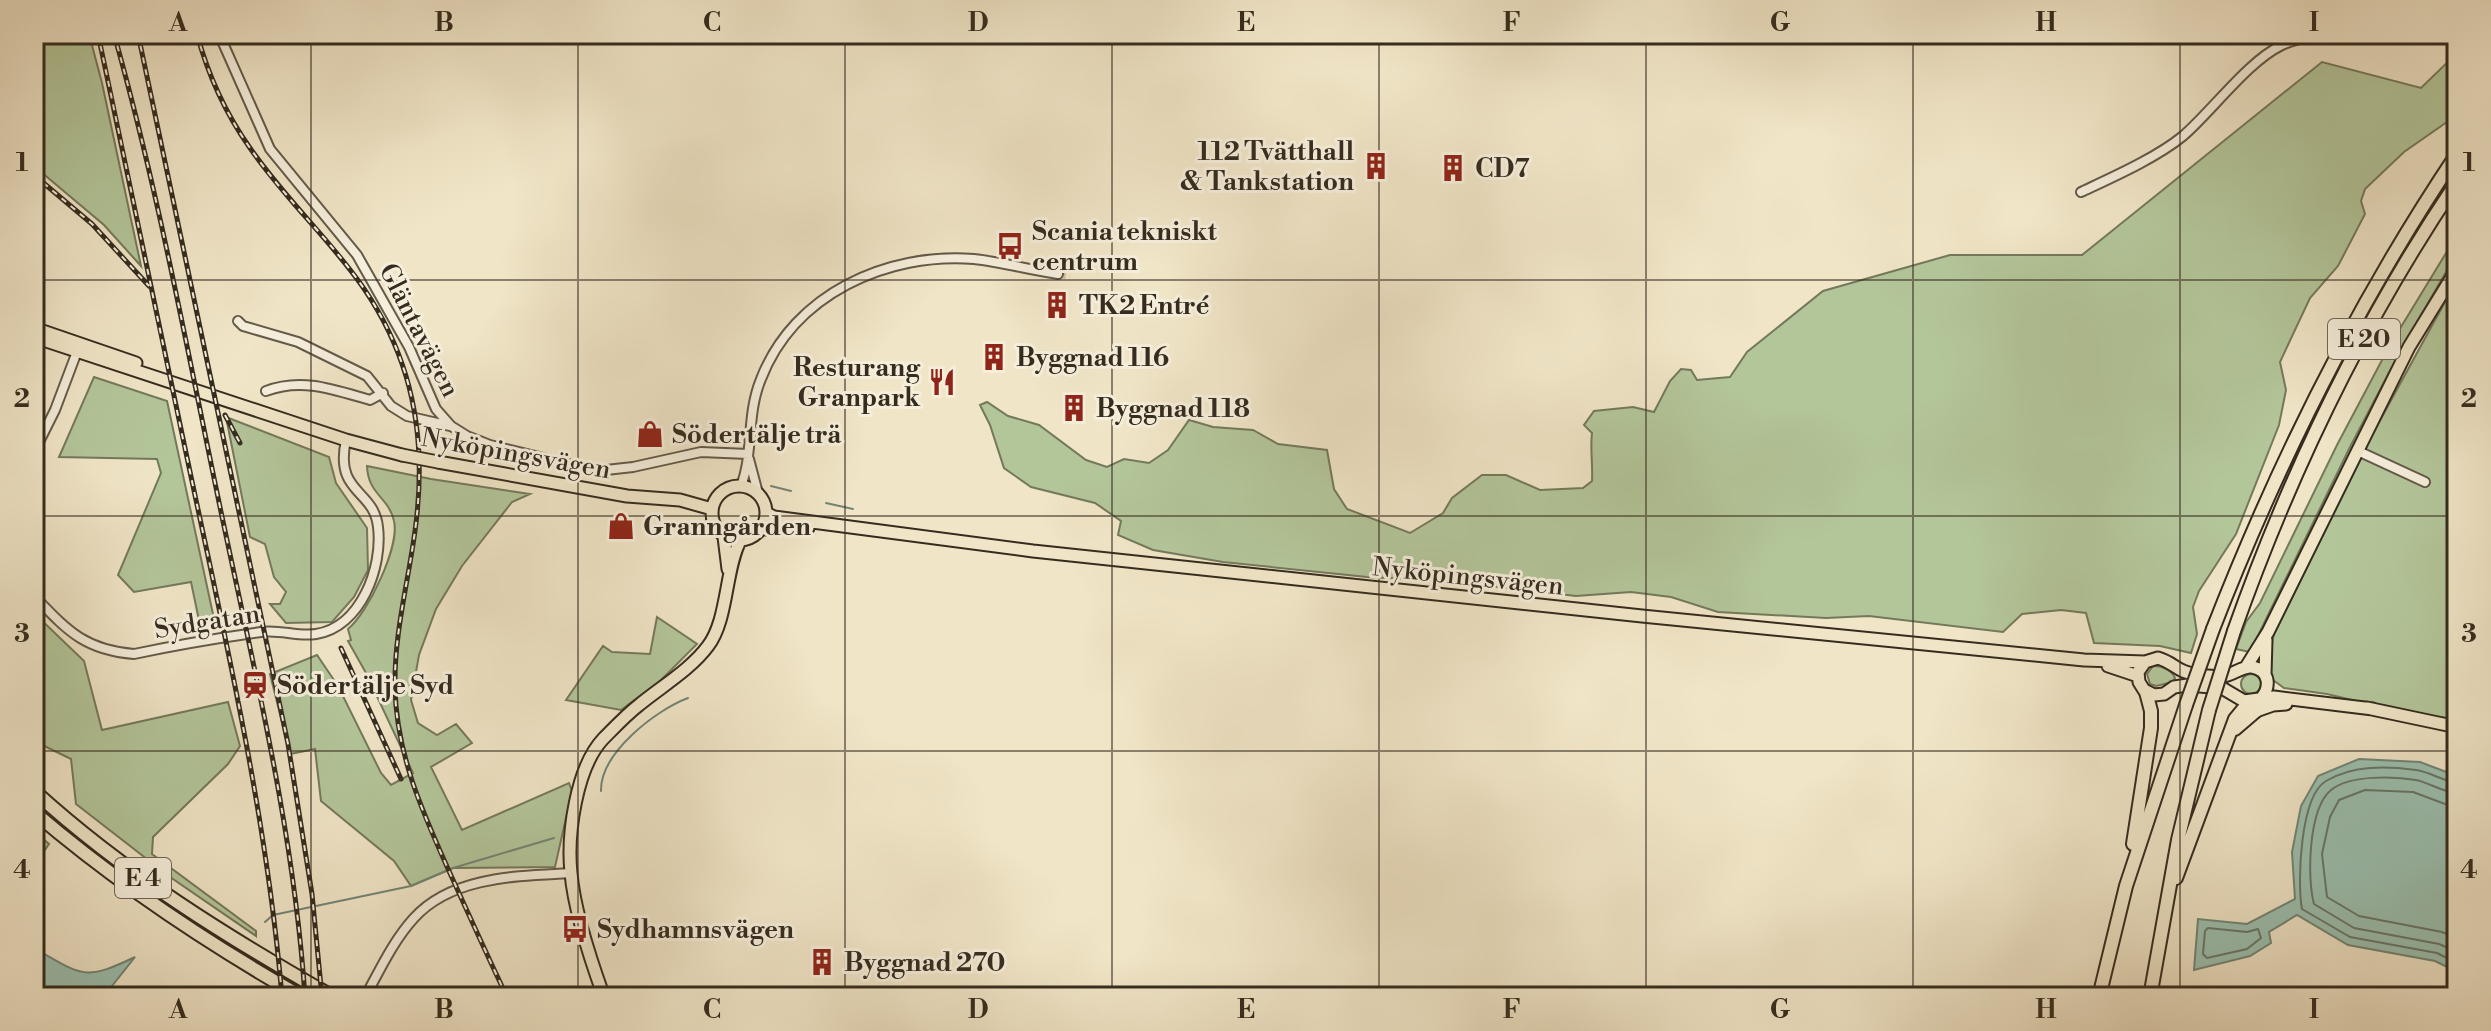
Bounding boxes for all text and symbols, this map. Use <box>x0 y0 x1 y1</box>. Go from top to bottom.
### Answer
text: A <box>168 7 188 39</box>
text: B <box>434 7 454 39</box>
text: C <box>703 7 721 39</box>
text: D <box>968 7 988 39</box>
text: E <box>1237 7 1255 39</box>
text: F <box>1503 7 1521 39</box>
text: G <box>1770 7 1791 39</box>
text: H <box>2035 7 2057 39</box>
text: I <box>2309 7 2319 39</box>
place label: 112 Tvätthall & Tankstation <box>1180 136 1354 198</box>
text: 1 <box>16 147 29 179</box>
text: 1 <box>2463 147 2476 179</box>
building icon: 112 Tvätthall & Tankstation <box>1361 151 1391 181</box>
building icon: CD7 <box>1438 153 1468 183</box>
place label: CD7 <box>1475 153 1530 185</box>
place label: Scania tekniskt centrum <box>1032 216 1218 278</box>
bus stop icon: Scania tekniskt centrum <box>995 231 1025 261</box>
street label: Gläntavägen <box>372 258 466 403</box>
building icon: TK2 Entré <box>1042 290 1072 320</box>
place label: TK2 Entré <box>1079 290 1210 322</box>
road number: E 20 <box>2328 319 2400 359</box>
building icon: Byggnad 116 <box>979 342 1009 372</box>
place label: Byggnad 116 <box>1016 342 1169 374</box>
place label: Resturang Granpark <box>793 352 921 414</box>
restaurant icon: Resturang Granpark <box>927 367 957 397</box>
text: 2 <box>14 383 30 415</box>
text: 2 <box>2461 383 2477 415</box>
building icon: Byggnad 118 <box>1059 393 1089 423</box>
place label: Byggnad 118 <box>1096 393 1250 425</box>
shop icon: Södertälje trä <box>635 419 665 449</box>
place label: Södertälje trä <box>672 419 842 451</box>
street label: Nyköpingsvägen <box>418 422 613 486</box>
shop icon: Granngården <box>606 511 636 541</box>
place label: Granngården <box>643 511 811 543</box>
street label: Nyköpingsvägen <box>1371 551 1565 603</box>
street label: Sydgatan <box>152 598 262 646</box>
text: 3 <box>14 618 30 650</box>
text: 3 <box>2461 618 2477 650</box>
station icon: Södertälje Syd <box>240 670 270 700</box>
place label: Södertälje Syd <box>277 670 454 702</box>
text: 4 <box>13 854 31 886</box>
text: 4 <box>2460 854 2478 886</box>
road number: E 4 <box>115 858 171 898</box>
bus stop icon: Sydhamnsvägen <box>560 914 590 944</box>
place label: Sydhamnsvägen <box>597 914 794 946</box>
building icon: Byggnad 270 <box>807 947 837 977</box>
place label: Byggnad 270 <box>844 947 1005 979</box>
text: A <box>168 994 188 1026</box>
text: B <box>434 994 454 1026</box>
text: C <box>703 994 721 1026</box>
text: D <box>968 994 988 1026</box>
text: E <box>1237 994 1255 1026</box>
text: F <box>1503 994 1521 1026</box>
text: G <box>1770 994 1791 1026</box>
text: H <box>2035 994 2057 1026</box>
text: I <box>2309 994 2319 1026</box>

